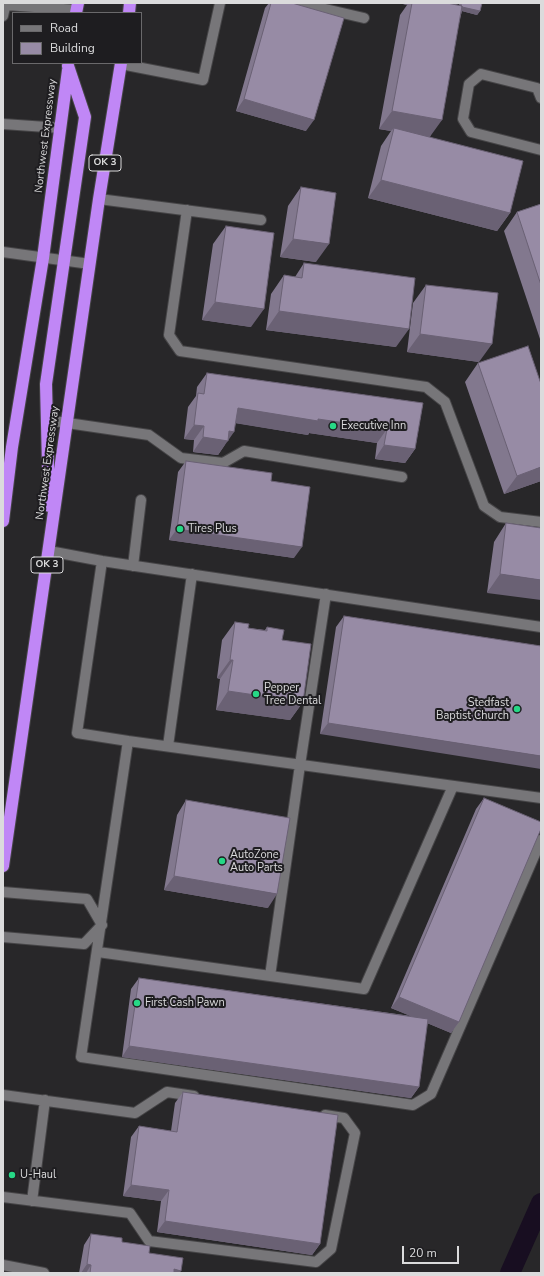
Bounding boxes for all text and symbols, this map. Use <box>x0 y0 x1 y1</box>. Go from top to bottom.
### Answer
legend <box>12 12 142 64</box>
text: Road <box>50 20 78 36</box>
text: Building <box>50 40 95 56</box>
street label: Northwest Expressway <box>32 78 60 194</box>
road number: OK 3 <box>89 155 121 171</box>
street label: Northwest Expressway <box>33 405 63 521</box>
place label: Executive Inn <box>341 419 406 433</box>
marker: Executive Inn <box>328 421 338 431</box>
place label: Tires Plus <box>188 522 237 536</box>
marker: Tires Plus <box>175 524 185 534</box>
road number: OK 3 <box>31 557 63 573</box>
place label: Pepper Tree Dental <box>264 681 321 707</box>
marker: Pepper Tree Dental <box>251 689 261 699</box>
place label: Stedfast Baptist Church <box>436 696 509 722</box>
marker: Stedfast Baptist Church <box>512 704 522 714</box>
place label: AutoZone Auto Parts <box>230 848 283 874</box>
marker: AutoZone Auto Parts <box>217 856 227 866</box>
place label: First Cash Pawn <box>145 996 225 1010</box>
marker: First Cash Pawn <box>132 998 142 1008</box>
place label: U-Haul <box>20 1168 56 1182</box>
marker: U-Haul <box>7 1170 17 1180</box>
scale bar <box>404 1238 461 1264</box>
text: 20 m <box>409 1245 437 1261</box>

